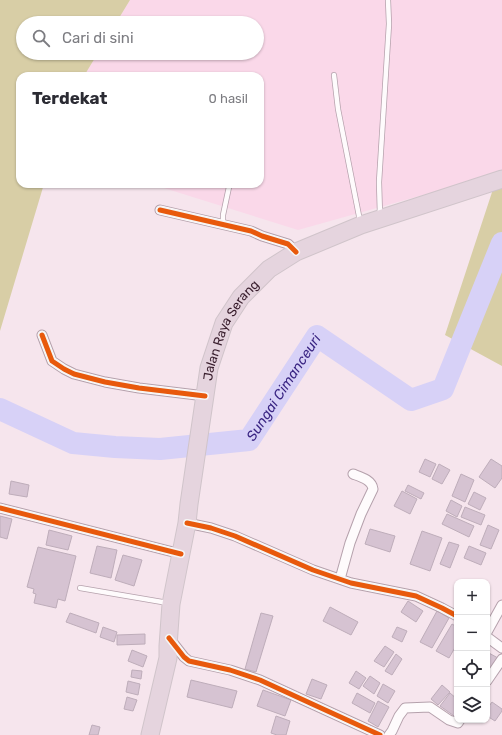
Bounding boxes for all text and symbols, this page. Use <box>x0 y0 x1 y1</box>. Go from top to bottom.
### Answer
search box <box>16 16 264 60</box>
icon: search <box>30 27 52 49</box>
text: Cari di sini <box>62 29 134 47</box>
text: Terdekat <box>32 88 107 108</box>
text: 0 hasil <box>209 91 248 106</box>
street label: Jalan Raya Serang <box>200 277 263 382</box>
water label: Sungai Cimanceuri <box>243 331 325 444</box>
map controls <box>454 579 490 723</box>
button: + <box>454 579 490 615</box>
button: − <box>454 615 490 651</box>
button: locate <box>454 651 490 687</box>
button: layers <box>454 687 490 723</box>

